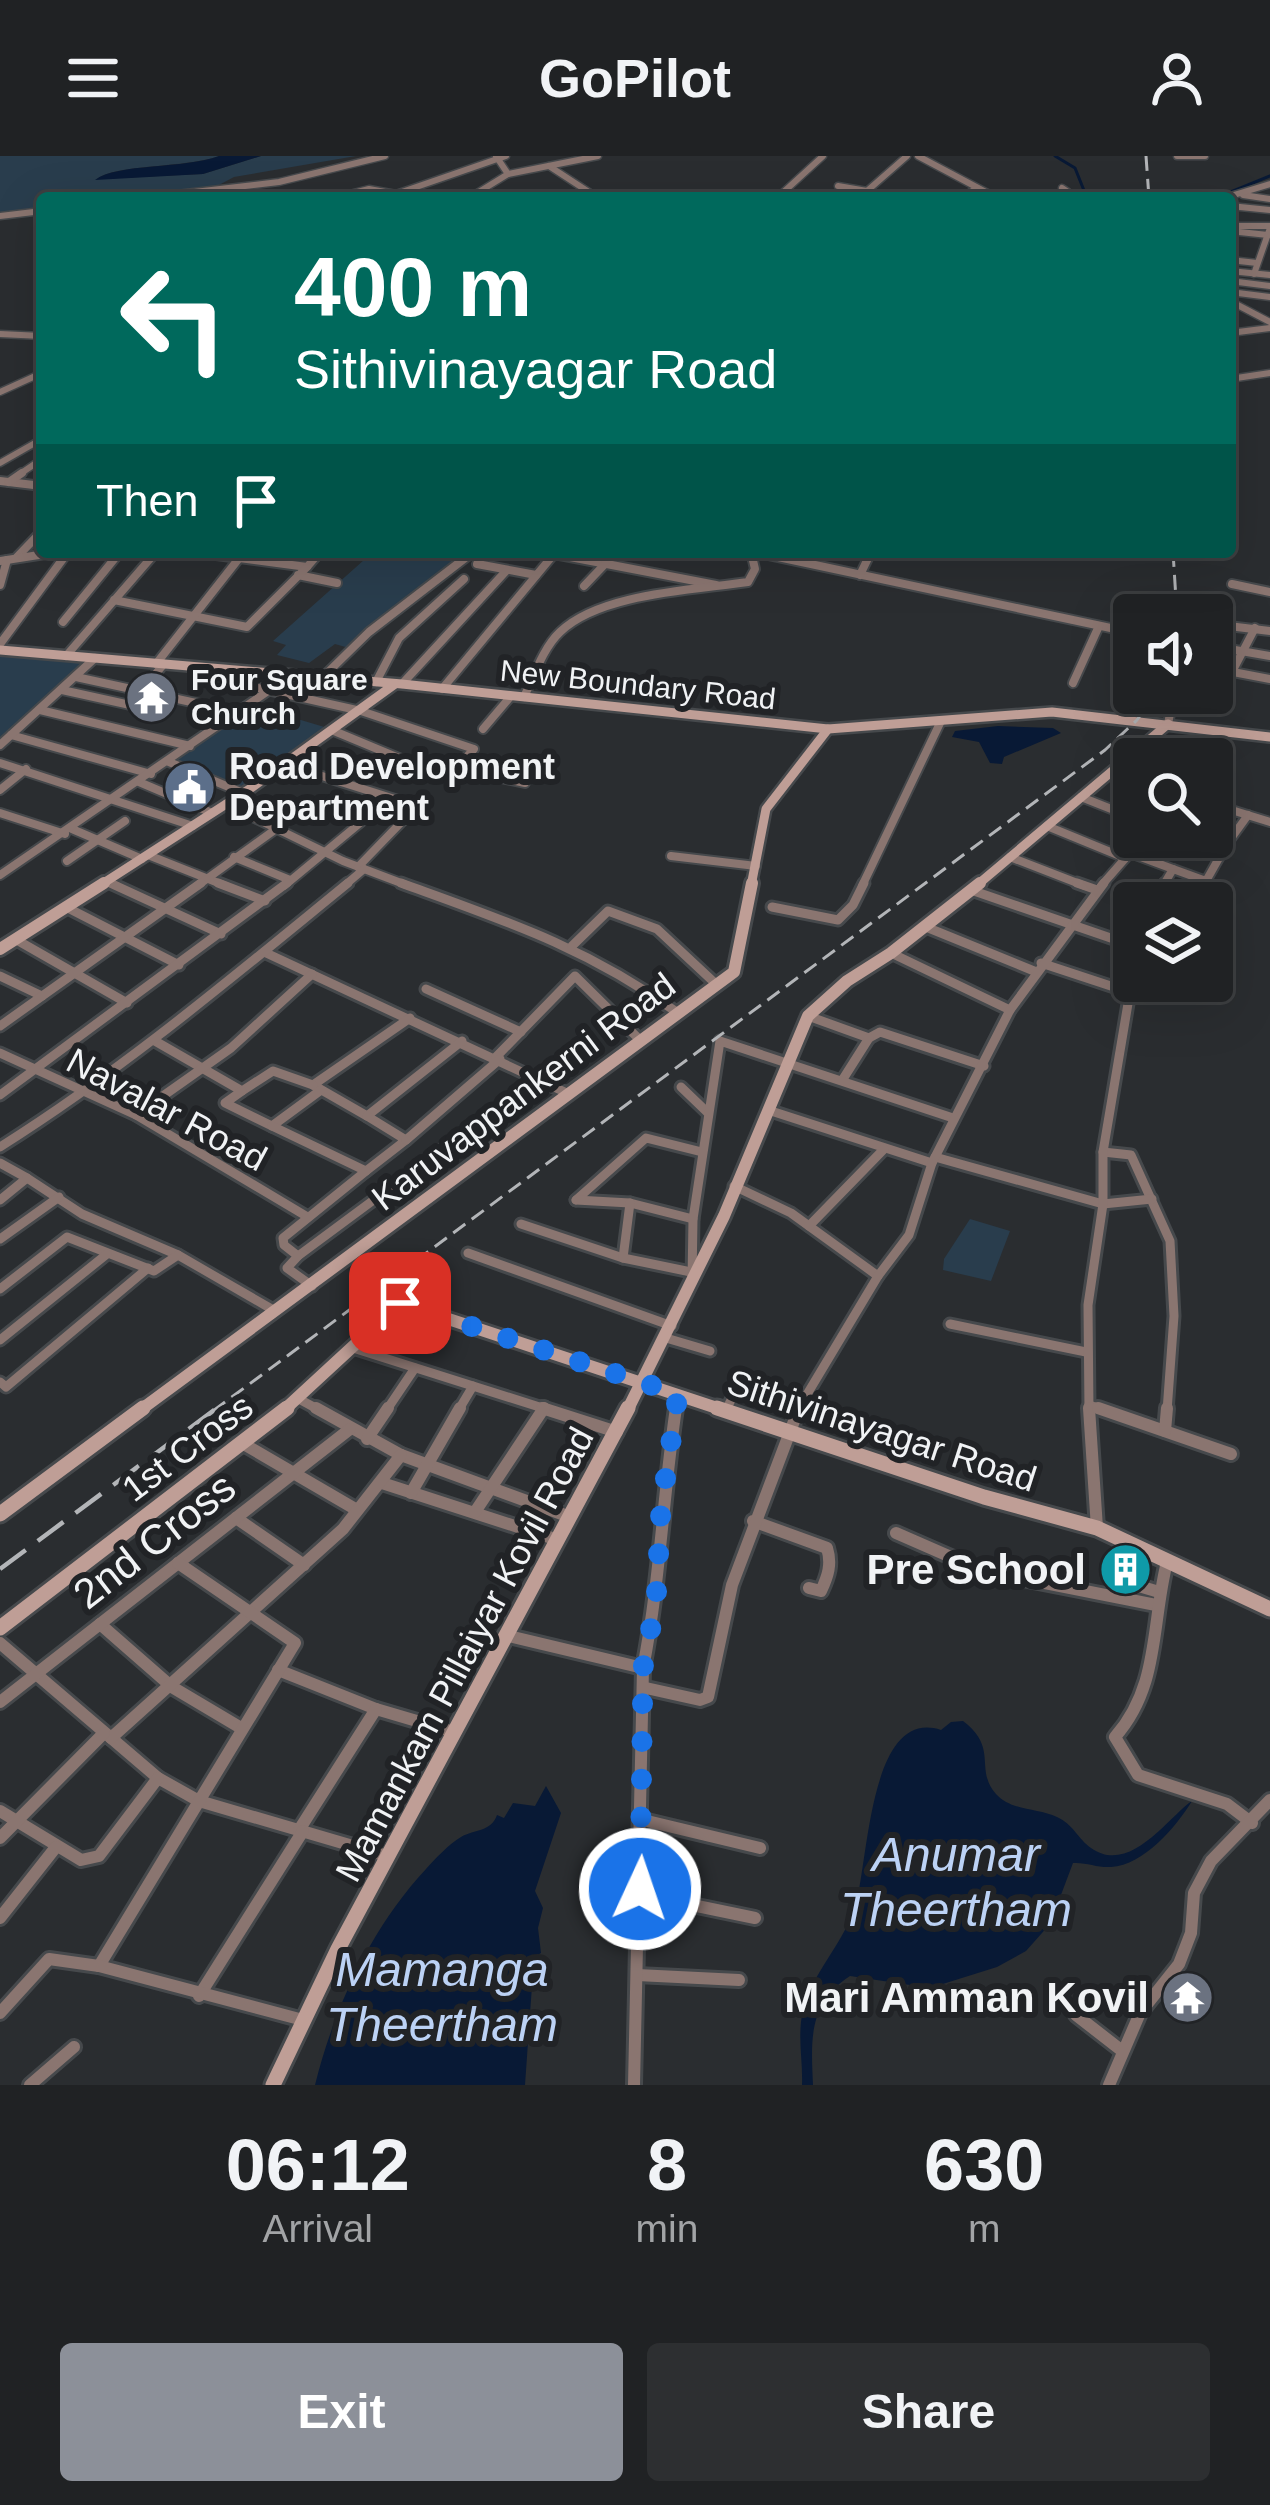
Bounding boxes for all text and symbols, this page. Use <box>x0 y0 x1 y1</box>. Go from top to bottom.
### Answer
icon: menu <box>60 45 126 111</box>
icon: person <box>1144 45 1210 111</box>
text: GoPilot <box>539 48 731 108</box>
icon: left <box>96 240 252 396</box>
text: 400 m <box>294 240 532 334</box>
text: Sithivinayagar Road <box>294 339 777 399</box>
icon: arrive <box>223 468 289 534</box>
text: Then <box>96 475 199 526</box>
map controls <box>1113 594 1233 1002</box>
button: sound <box>1113 594 1233 714</box>
street label: New Boundary Road <box>499 654 777 715</box>
place label: Four Square Church <box>191 663 368 730</box>
temple icon: Four Square Church <box>124 669 180 725</box>
button: search <box>1113 738 1233 858</box>
place label: Road Development Department <box>229 746 555 828</box>
public building icon: Road Development Department <box>162 759 218 815</box>
button: layers <box>1113 882 1233 1002</box>
street label: Karuvappankerni Road <box>364 964 683 1219</box>
street label: Navalar Road <box>60 1040 274 1179</box>
pin <box>349 1252 451 1354</box>
icon: arrive <box>367 1270 433 1336</box>
street label: Sithivinayagar Road <box>722 1361 1041 1500</box>
street label: 1st Cross <box>114 1385 260 1510</box>
street label: Mamankam Pillaiyar Kovil Road <box>327 1420 602 1888</box>
street label: 2nd Cross <box>64 1463 244 1618</box>
building icon: Pre School <box>1097 1541 1153 1597</box>
place label: Pre School <box>867 1546 1086 1593</box>
position arrow <box>577 1826 703 1952</box>
water label: Anumar Theertham <box>840 1828 1072 1936</box>
water label: Mamanga Theertham <box>326 1943 558 2051</box>
temple icon: Mari Amman Kovil <box>1160 1969 1216 2025</box>
place label: Mari Amman Kovil <box>784 1974 1149 2021</box>
text: 06:12 <box>226 2125 410 2205</box>
text: 8 <box>647 2125 687 2205</box>
text: 630 <box>924 2125 1044 2205</box>
text: Arrival <box>263 2207 373 2250</box>
text: min <box>636 2207 698 2250</box>
text: m <box>968 2207 1000 2250</box>
button: Exit <box>60 2343 623 2481</box>
button: Share <box>647 2343 1210 2481</box>

